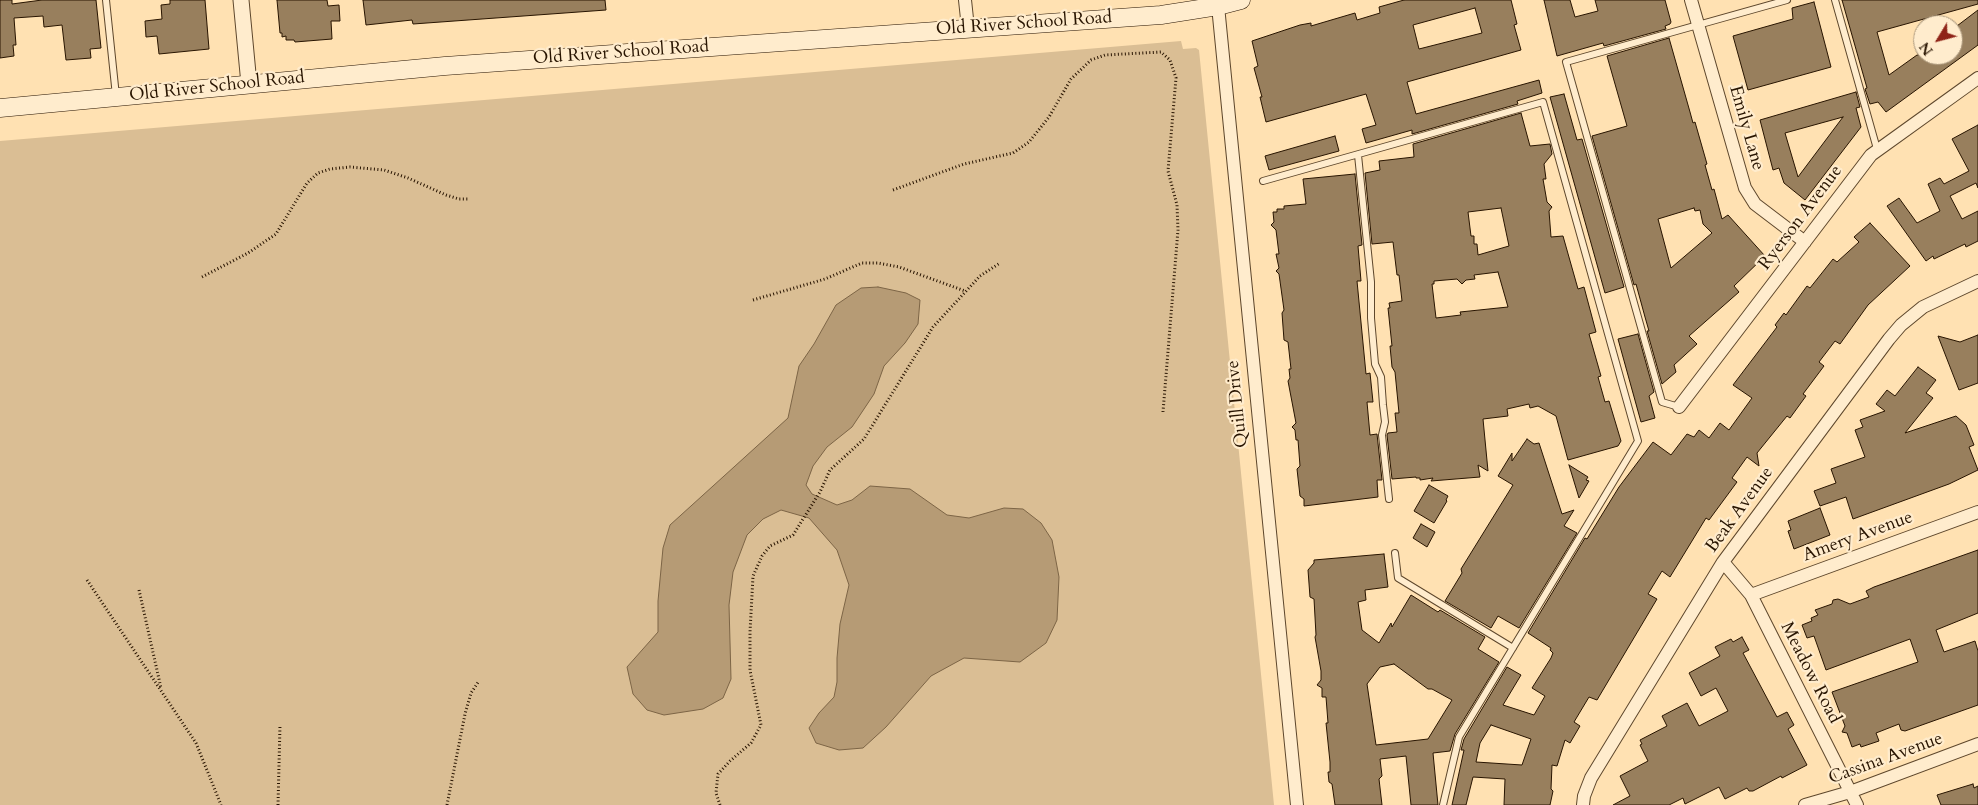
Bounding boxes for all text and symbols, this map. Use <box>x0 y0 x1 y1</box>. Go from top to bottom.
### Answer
street label: Old River School Road <box>935 7 1113 41</box>
north arrow <box>1913 15 1963 65</box>
street label: Old River School Road <box>532 36 710 70</box>
text: N <box>1915 38 1938 59</box>
street label: Old River School Road <box>128 67 306 107</box>
street label: Emily Lane <box>1724 83 1768 173</box>
street label: Ryerson Avenue <box>1754 161 1848 275</box>
street label: Quill Drive <box>1223 359 1253 449</box>
street label: Beak Avenue <box>1702 463 1778 557</box>
street label: Amery Avenue <box>1800 507 1916 567</box>
street label: Meadow Road <box>1775 619 1845 727</box>
street label: Cassina Avenue <box>1826 728 1946 790</box>

